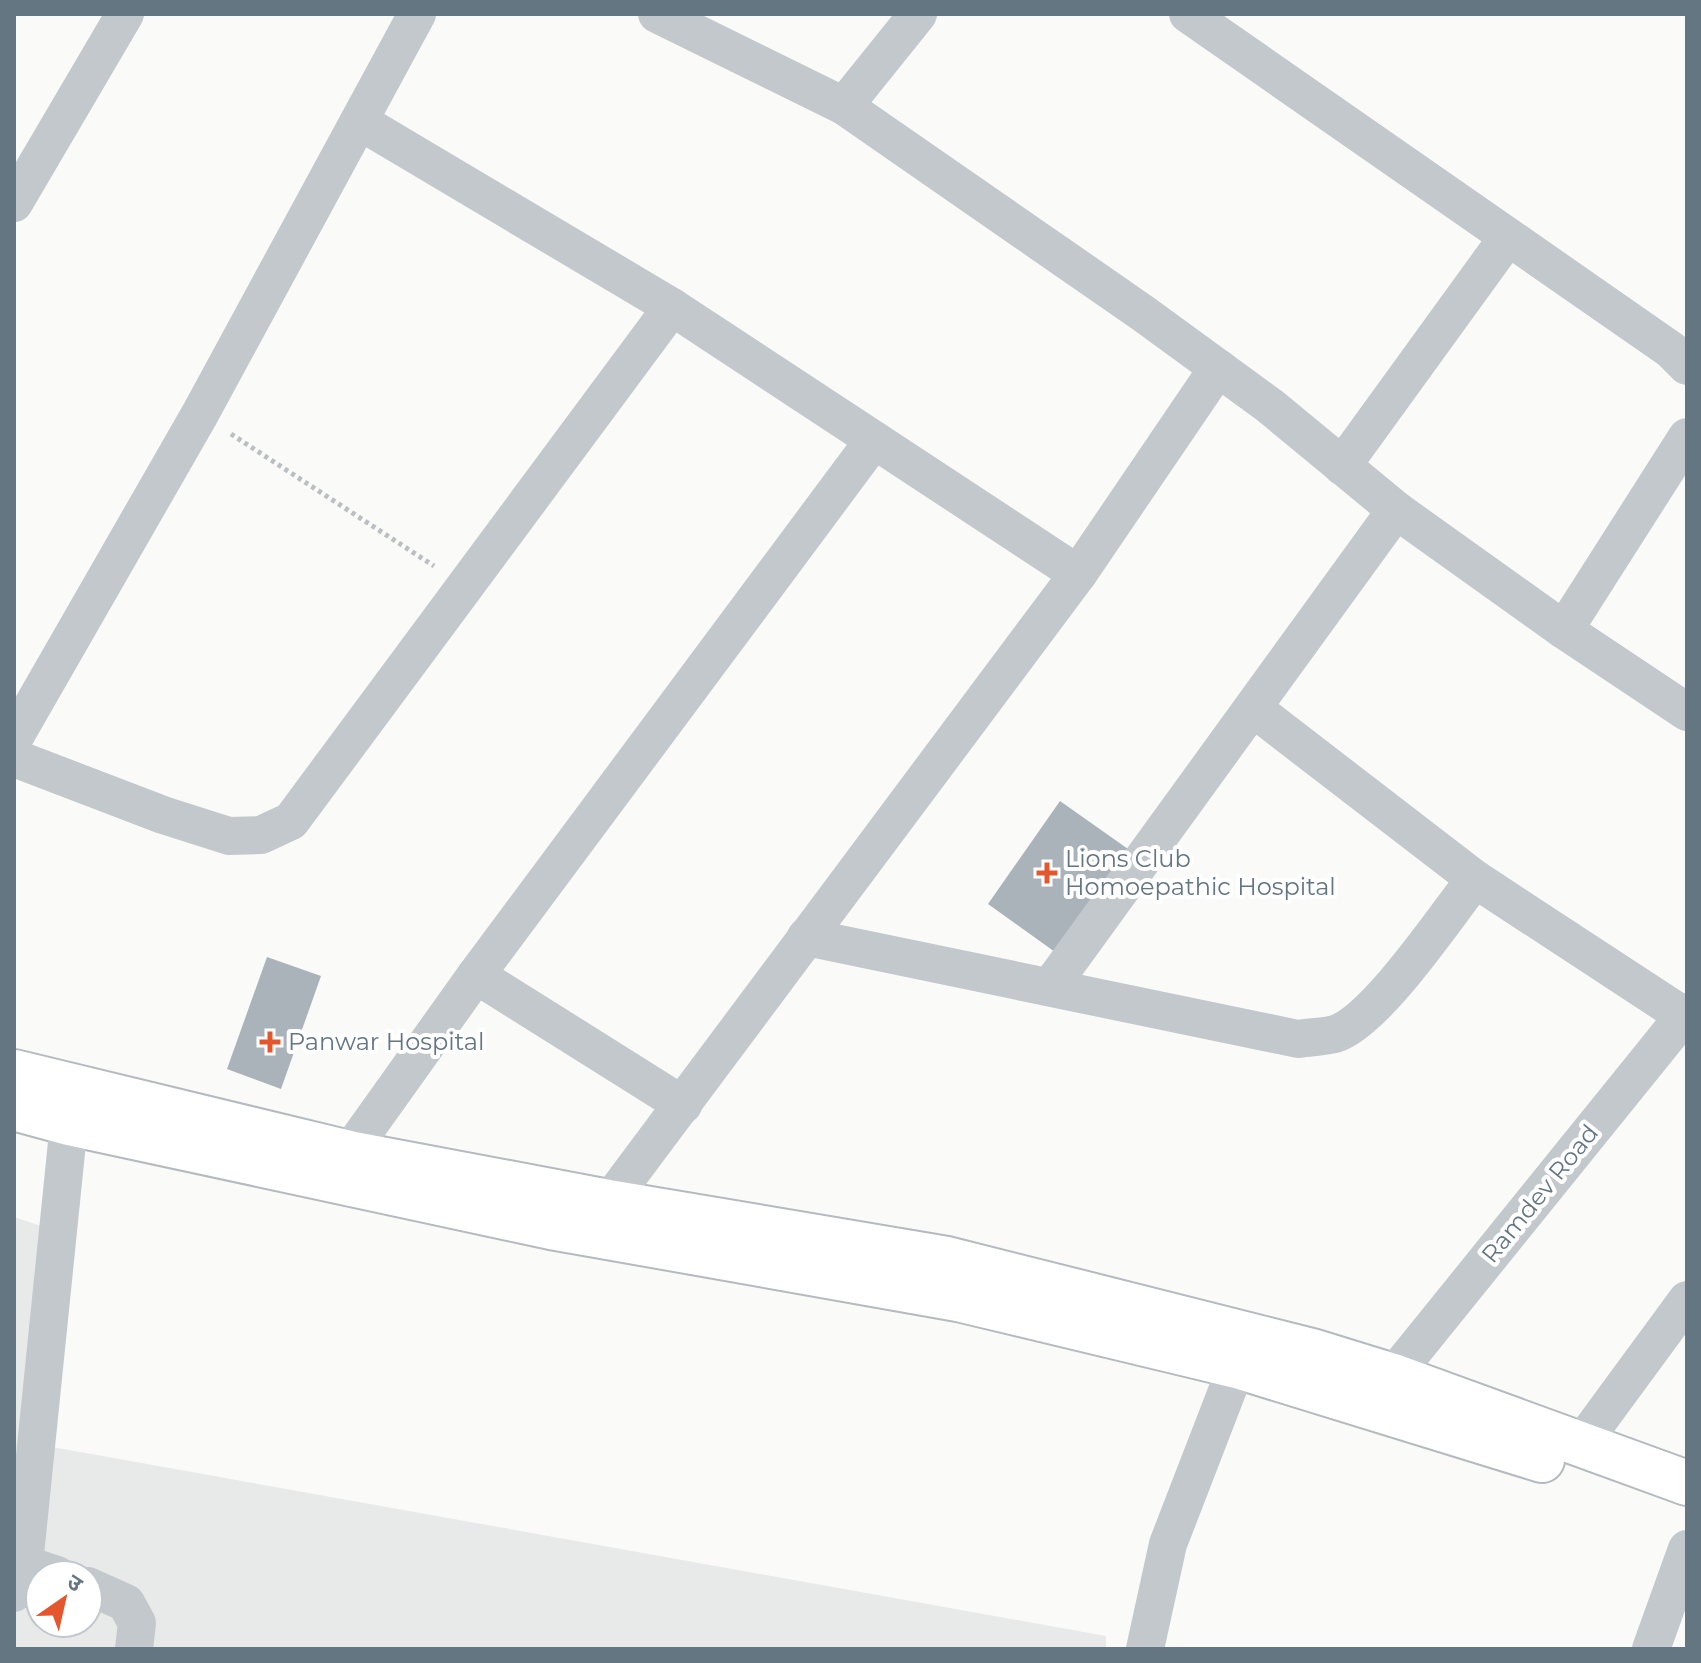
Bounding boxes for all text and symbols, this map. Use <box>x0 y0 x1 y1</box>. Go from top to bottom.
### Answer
place label: Lions Club Homoepathic Hospital <box>1065 844 1336 901</box>
marker: Lions Club Homoepathic Hospital <box>1036 862 1058 884</box>
place label: Panwar Hospital <box>288 1027 484 1056</box>
marker: Panwar Hospital <box>259 1031 281 1053</box>
street label: Ramdev Road <box>1475 1119 1604 1269</box>
north arrow <box>24 1559 104 1639</box>
text: उ <box>62 1568 89 1598</box>

